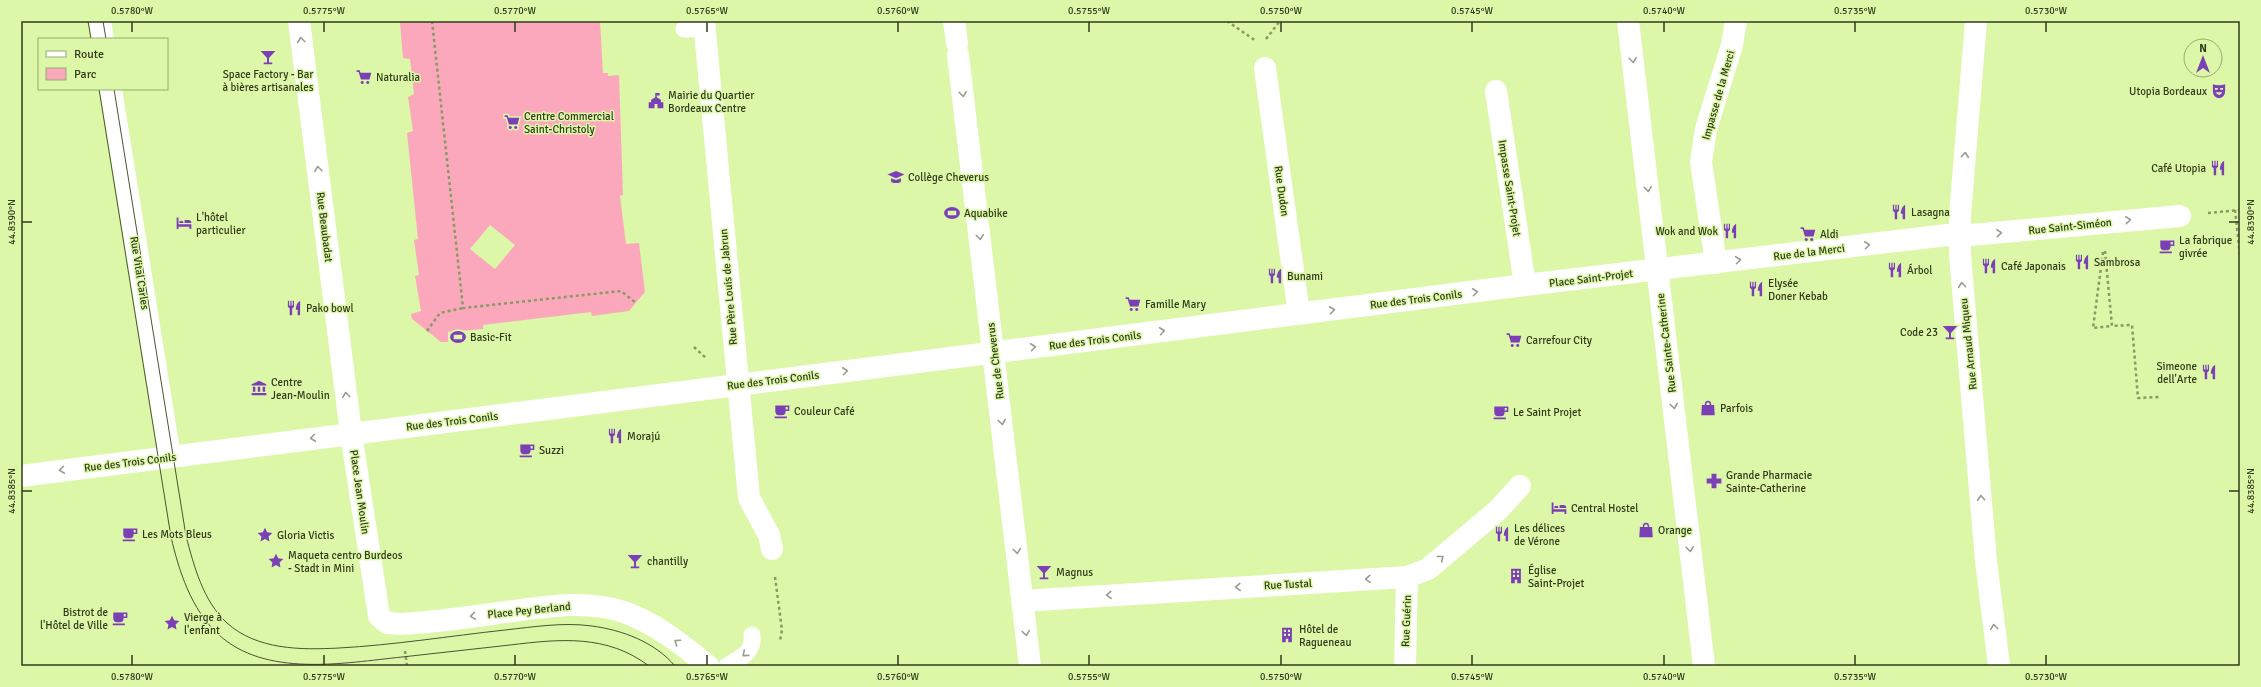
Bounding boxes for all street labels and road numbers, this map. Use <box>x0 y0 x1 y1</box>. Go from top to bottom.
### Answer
street label: Impasse de la Merci <box>1699 49 1737 141</box>
street label: Impasse Saint-Projet <box>1495 139 1524 237</box>
street label: Rue Dudon <box>1272 165 1291 217</box>
street label: Rue Beaubadat <box>314 191 335 263</box>
street label: Rue Saint-Siméon <box>2028 216 2112 237</box>
street label: Rue Père Louis de Jabrun <box>717 228 740 346</box>
street label: Rue Vital Carles <box>127 235 152 311</box>
street label: Rue de la Merci <box>1773 242 1845 263</box>
street label: Place Saint-Projet <box>1548 267 1634 290</box>
street label: Rue des Trois Conils <box>1369 287 1463 312</box>
street label: Rue Sainte-Catherine <box>1654 292 1679 393</box>
street label: Rue Arnaud Miqueu <box>1957 297 1980 390</box>
street label: Rue de Cheverus <box>984 322 1007 400</box>
street label: Rue des Trois Conils <box>1048 328 1142 353</box>
street label: Rue des Trois Conils <box>726 368 820 393</box>
street label: Rue des Trois Conils <box>405 409 499 434</box>
street label: Place Jean Moulin <box>347 449 372 535</box>
street label: Rue des Trois Conils <box>83 450 177 475</box>
street label: Rue Tustal <box>1264 577 1312 592</box>
street label: Rue Guérin <box>1399 595 1414 647</box>
street label: Place Pey Berland <box>487 600 572 621</box>

